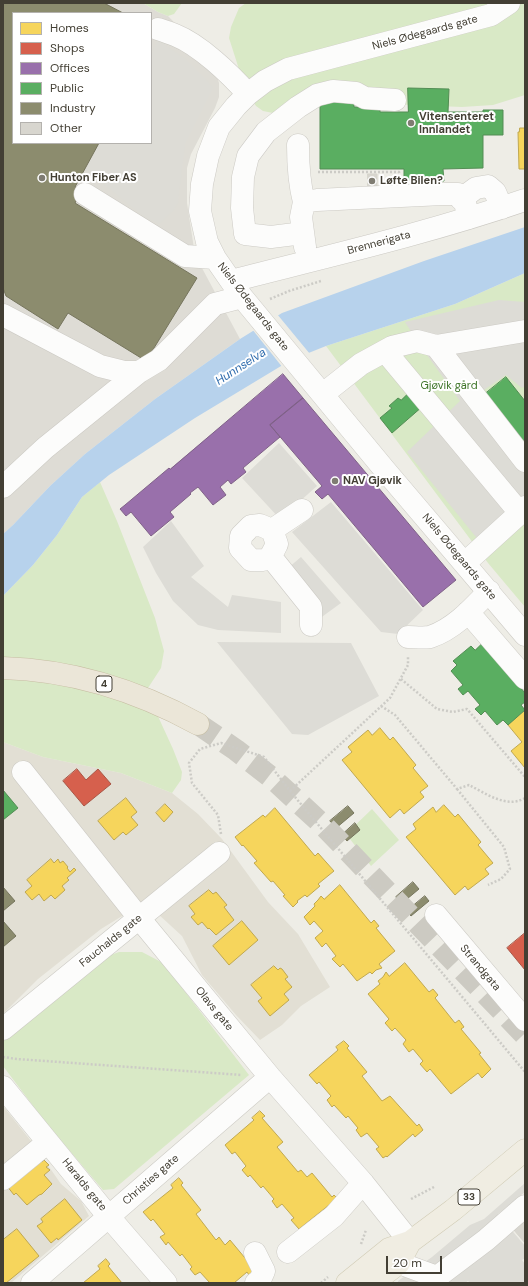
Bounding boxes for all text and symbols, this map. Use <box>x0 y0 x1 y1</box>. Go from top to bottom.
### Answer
legend <box>12 12 152 144</box>
street label: Niels Ødegaards gate <box>371 13 479 53</box>
text: Homes <box>50 20 89 36</box>
text: Shops <box>50 40 85 56</box>
text: Offices <box>50 60 90 76</box>
text: Public <box>50 80 84 96</box>
text: Industry <box>50 100 96 116</box>
place label: Vitensenteret Innlandet <box>419 110 494 136</box>
marker: Vitensenteret Innlandet <box>406 118 416 128</box>
text: Other <box>50 120 82 136</box>
place label: Hunton Fiber AS <box>50 171 137 185</box>
marker: Hunton Fiber AS <box>37 173 47 183</box>
place label: Løfte Bilen? <box>380 174 443 188</box>
marker: Løfte Bilen? <box>367 176 377 186</box>
street label: Brennerigata <box>346 228 412 258</box>
street label: Niels Ødegaards gate <box>214 260 292 354</box>
water label: Hunnselva <box>213 345 269 389</box>
park label: Gjøvik gård <box>420 379 478 393</box>
place label: NAV Gjøvik <box>343 474 402 488</box>
marker: NAV Gjøvik <box>330 476 340 486</box>
street label: Niels Ødegaards gate <box>419 511 499 603</box>
road number: 4 <box>96 676 112 692</box>
street label: Fauchalds gate <box>77 912 145 970</box>
street label: Strandgata <box>457 942 503 994</box>
street label: Olavs gate <box>192 984 236 1034</box>
street label: Christies gate <box>120 1152 182 1208</box>
street label: Haralds gate <box>59 1156 109 1214</box>
road number: 33 <box>458 1189 480 1205</box>
scale bar <box>388 1248 444 1274</box>
text: 20 m <box>393 1255 422 1271</box>

